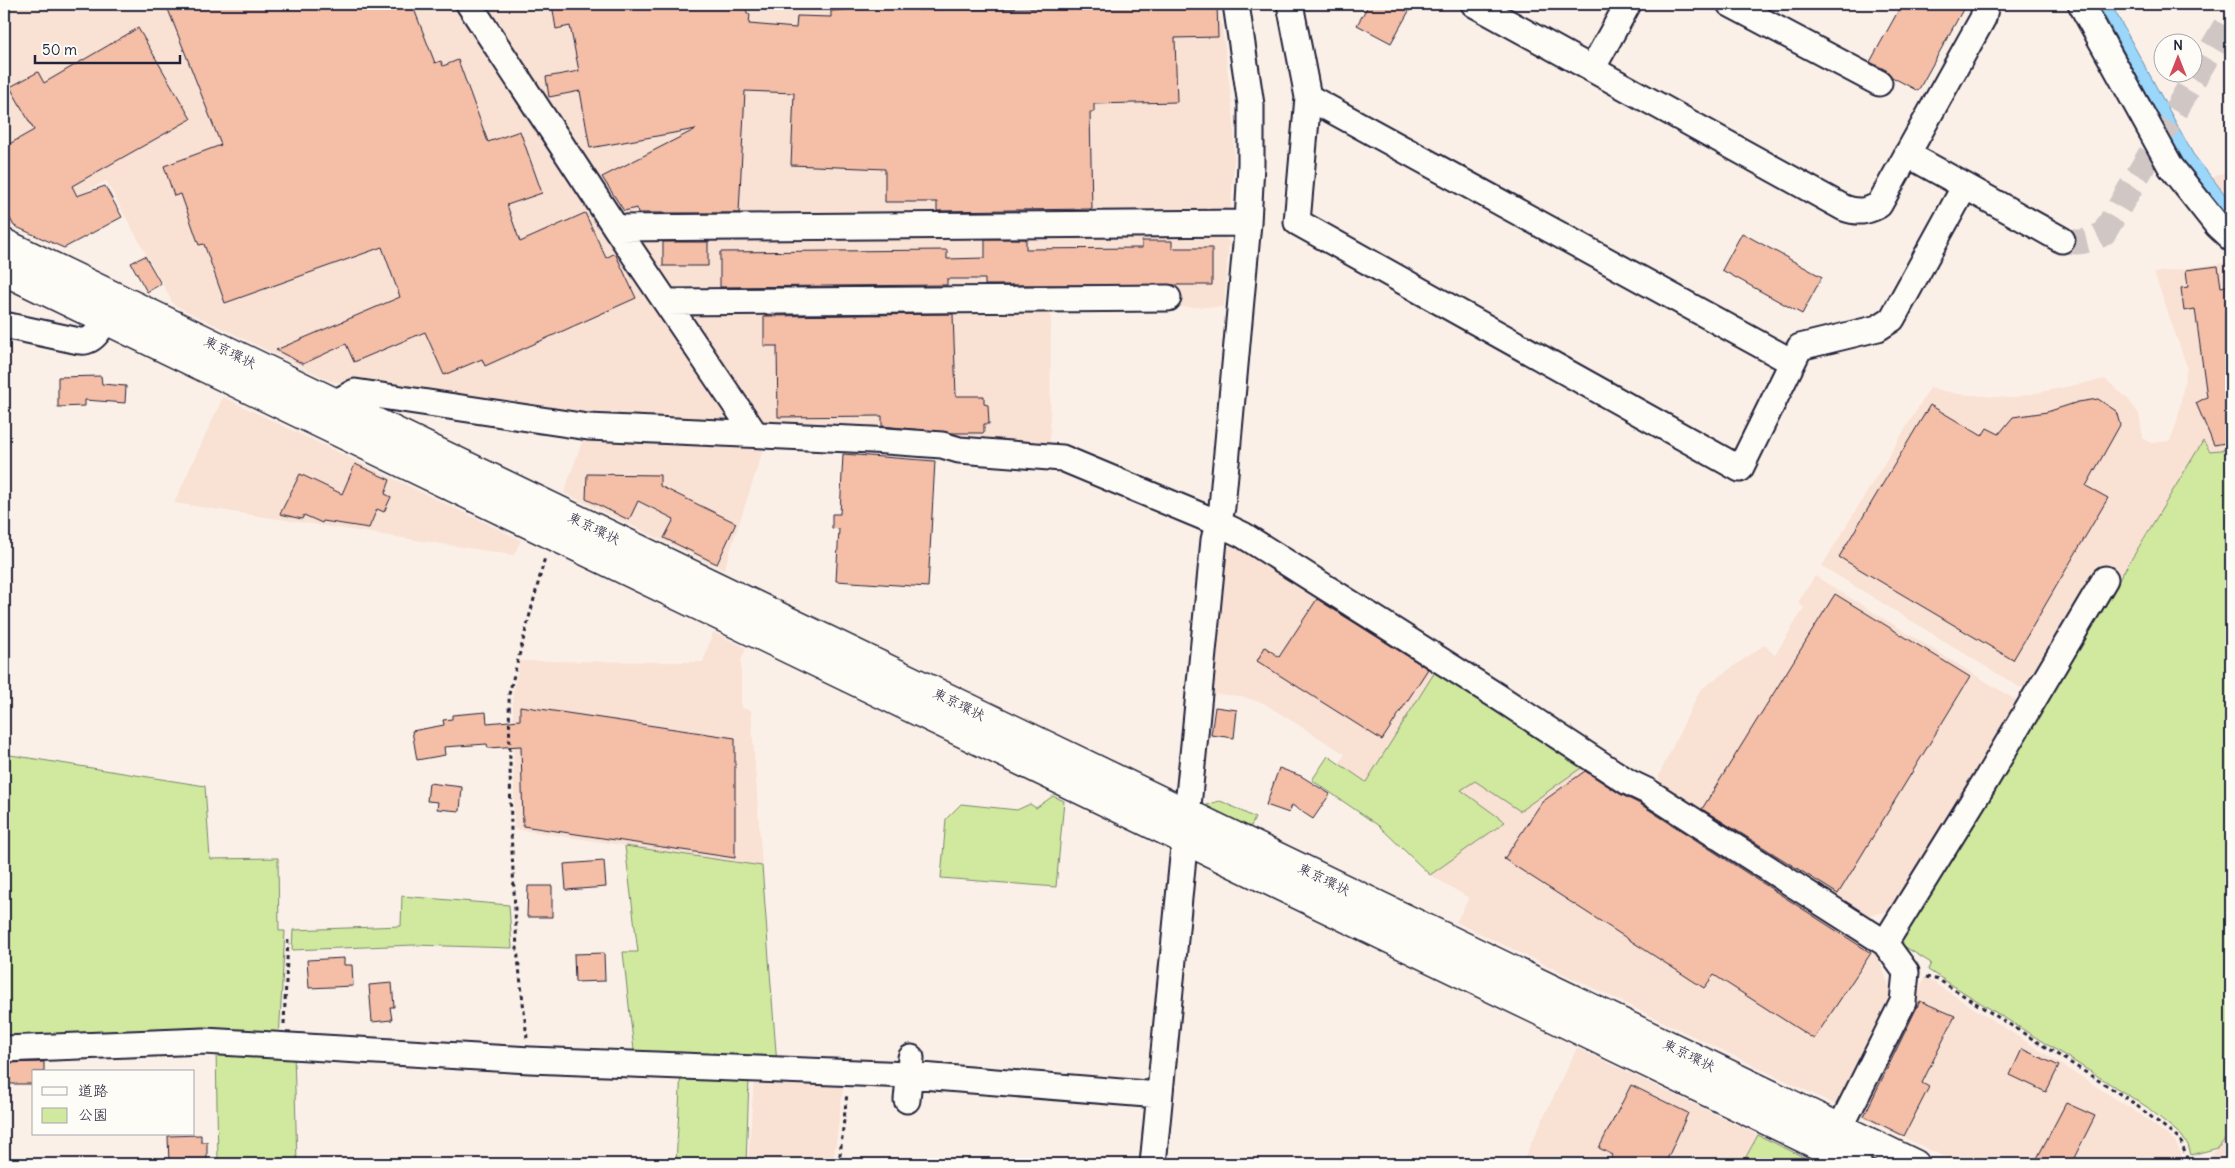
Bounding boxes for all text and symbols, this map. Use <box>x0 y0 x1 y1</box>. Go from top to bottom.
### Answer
scale bar <box>35 32 180 64</box>
north arrow <box>2152 32 2202 82</box>
text: N <box>2173 36 2183 54</box>
text: 50 m <box>42 40 77 59</box>
street label: 東京環状 <box>201 332 259 372</box>
street label: 東京環状 <box>565 508 623 548</box>
street label: 東京環状 <box>930 684 988 724</box>
street label: 東京環状 <box>1295 859 1353 899</box>
street label: 東京環状 <box>1660 1035 1718 1075</box>
legend <box>32 1070 195 1136</box>
text: 道路 <box>78 1081 108 1100</box>
text: 公園 <box>78 1105 108 1124</box>

